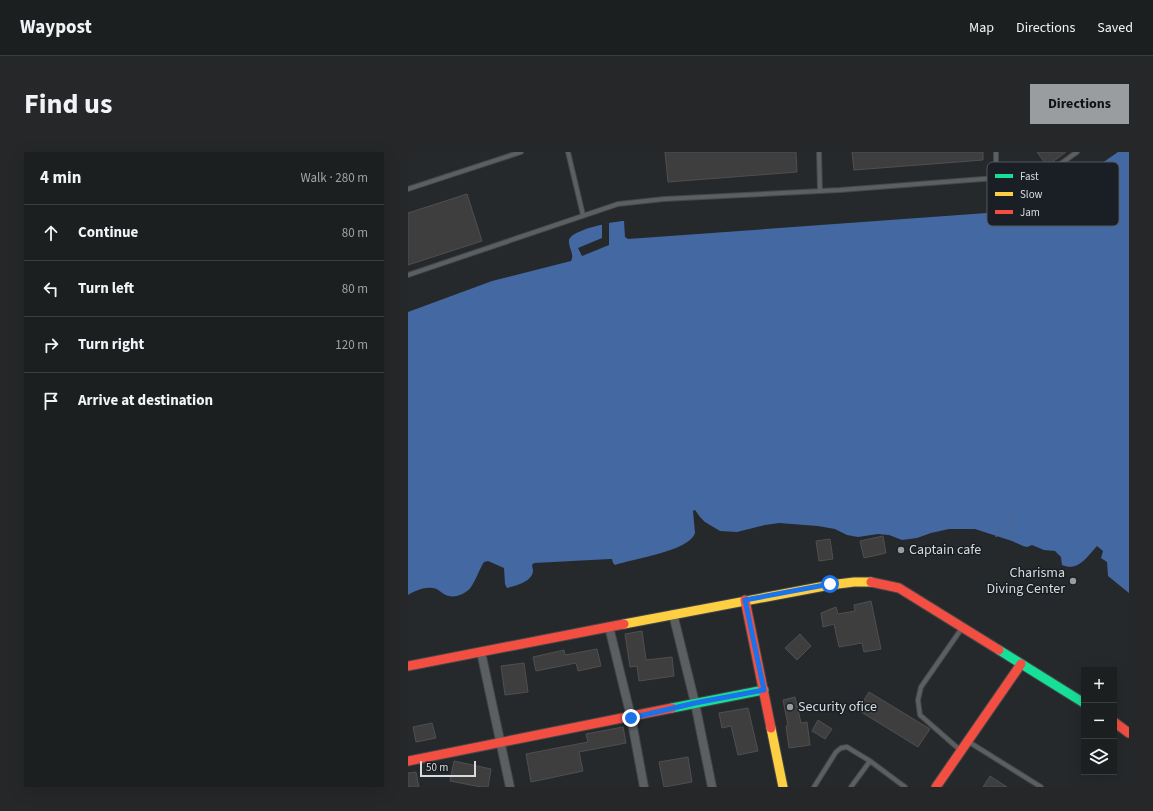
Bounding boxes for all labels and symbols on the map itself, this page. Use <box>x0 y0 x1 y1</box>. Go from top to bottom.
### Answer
legend <box>987 162 1119 226</box>
text: Fast <box>1020 169 1039 184</box>
text: Slow <box>1020 187 1043 202</box>
text: Jam <box>1020 205 1040 220</box>
place label: Captain cafe <box>909 540 981 560</box>
marker: Captain cafe <box>896 545 906 555</box>
place label: Charisma Diving Center <box>987 563 1065 599</box>
route start <box>821 575 839 593</box>
marker: Charisma Diving Center <box>1068 576 1078 586</box>
place label: Security ofice <box>798 697 877 717</box>
marker: Security ofice <box>785 702 795 712</box>
route end <box>622 709 640 727</box>
scale bar <box>420 759 476 778</box>

